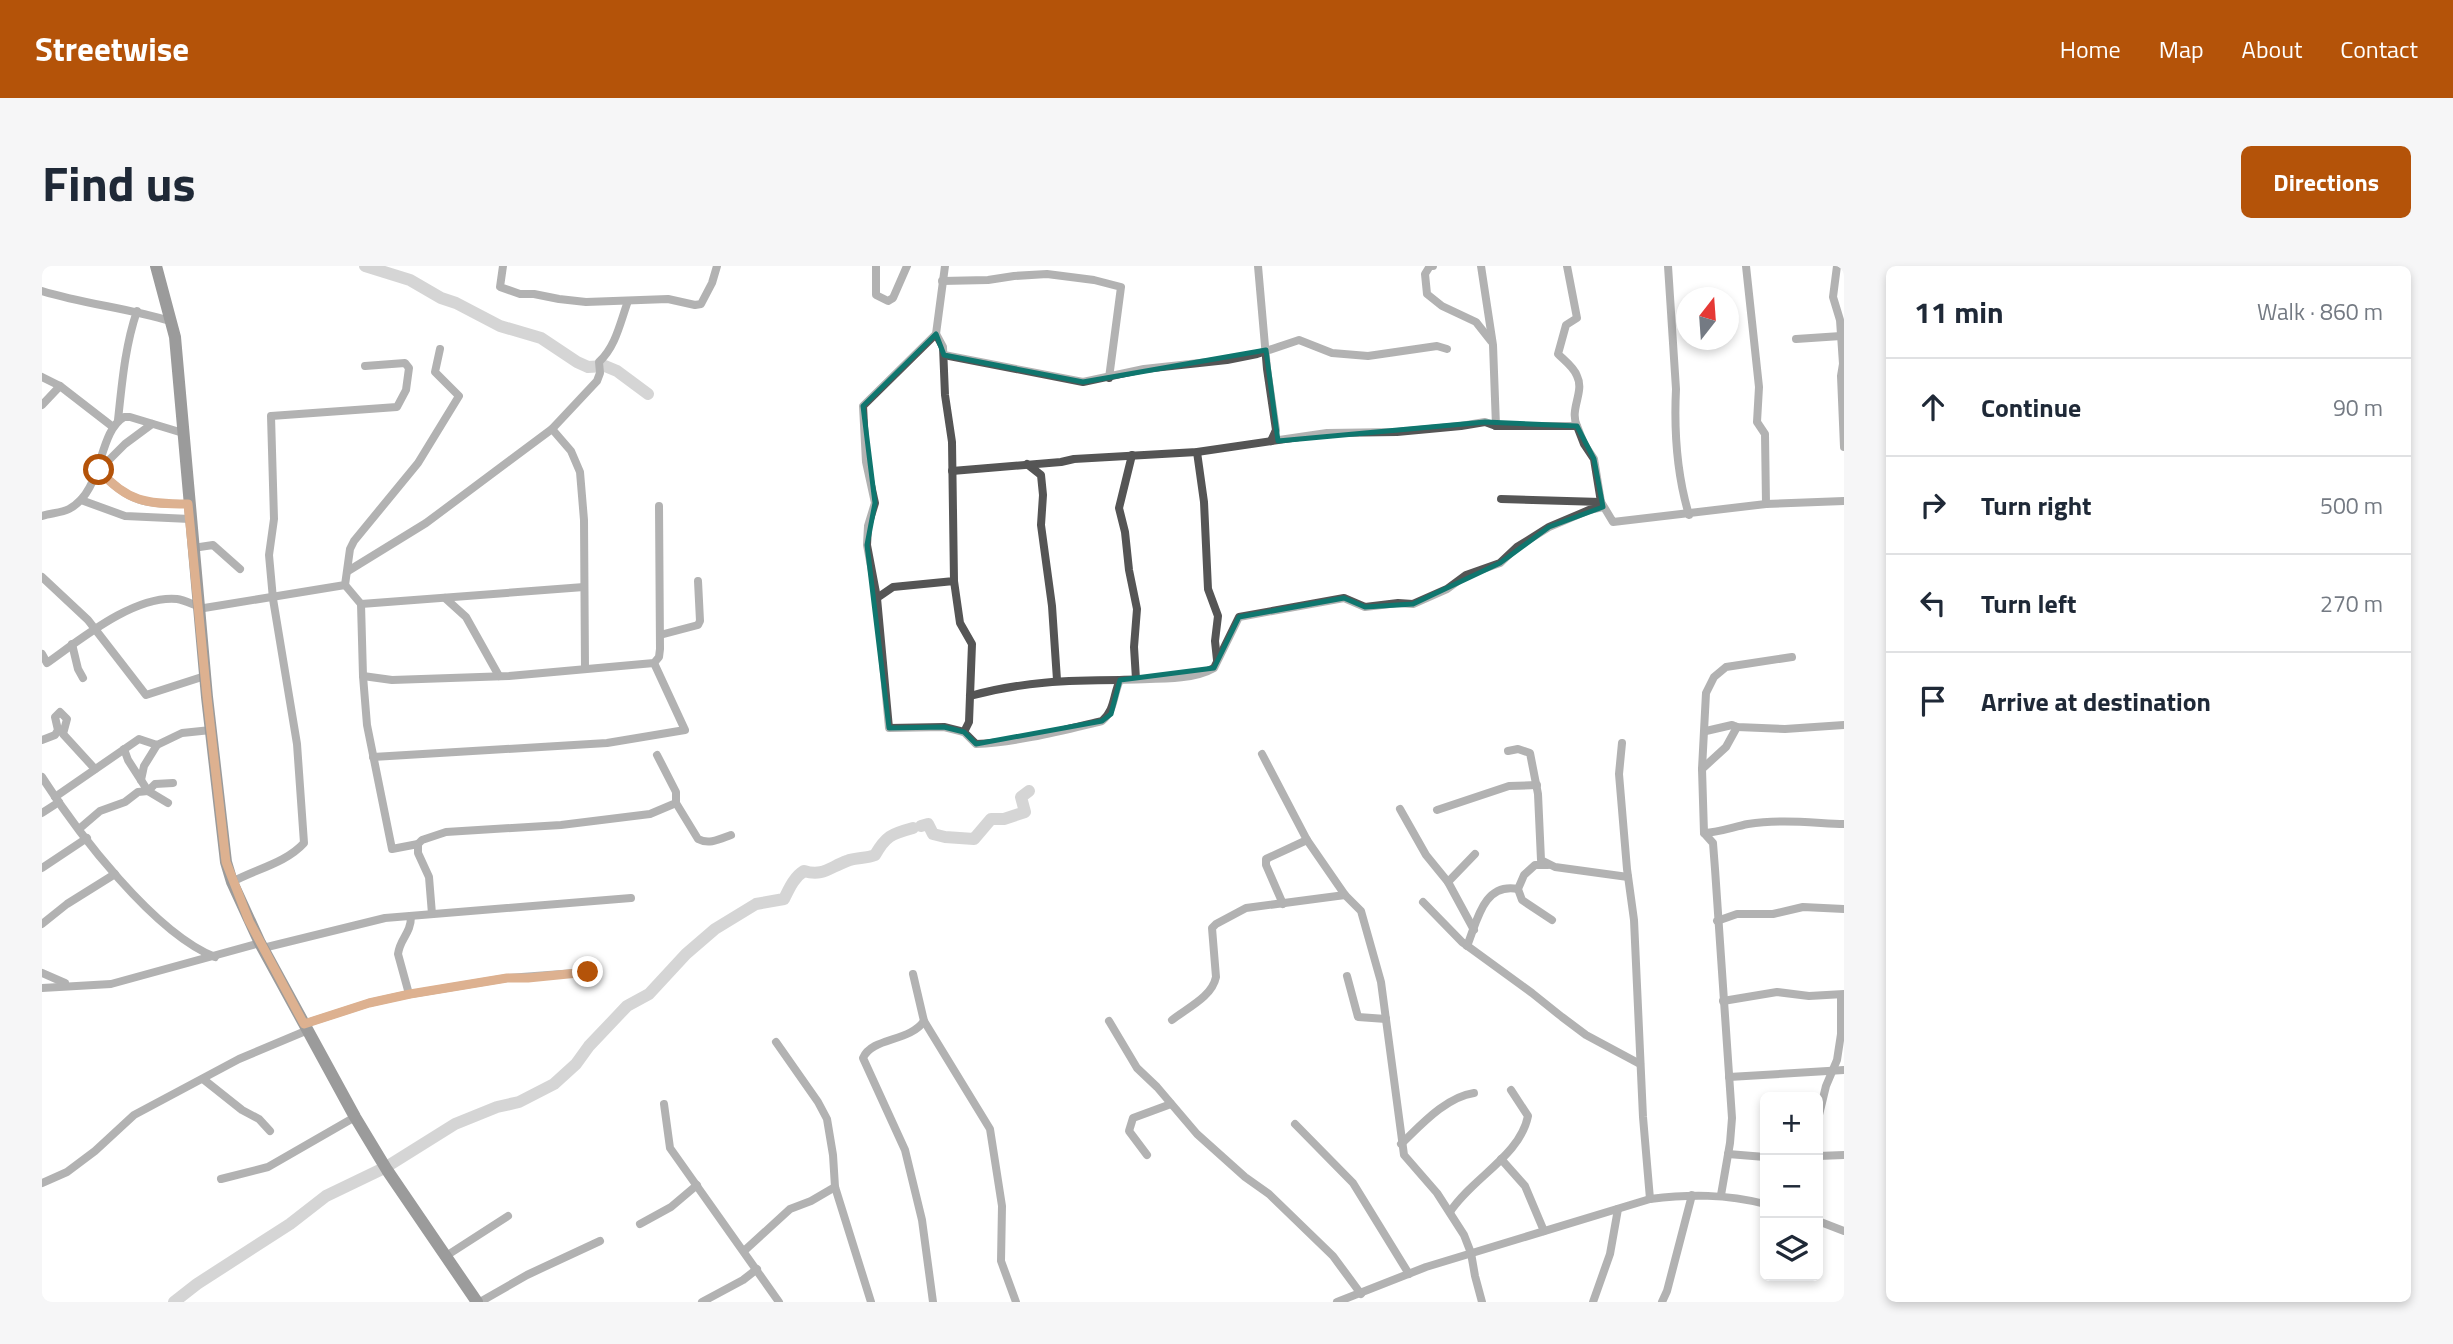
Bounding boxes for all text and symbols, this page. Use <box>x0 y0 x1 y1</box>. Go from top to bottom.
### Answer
text: Streetwise <box>35 24 189 74</box>
text: Home <box>2060 31 2121 67</box>
text: Map <box>2159 31 2204 67</box>
text: About <box>2242 31 2302 67</box>
text: Contact <box>2340 31 2418 67</box>
text: Find us <box>42 145 196 220</box>
button: Directions <box>2241 146 2411 218</box>
north arrow <box>1676 287 1739 350</box>
text: 11 min <box>1914 289 2004 335</box>
text: Walk · 860 m <box>2257 294 2383 329</box>
icon: ahead <box>1914 388 1952 426</box>
text: Continue <box>1981 388 2081 427</box>
text: 90 m <box>2333 390 2383 425</box>
route start <box>83 454 114 485</box>
icon: right <box>1914 486 1952 524</box>
text: Turn right <box>1981 486 2092 525</box>
text: 500 m <box>2320 488 2383 523</box>
icon: left <box>1914 584 1952 622</box>
text: Turn left <box>1981 584 2076 623</box>
text: 270 m <box>2320 586 2383 621</box>
icon: arrive <box>1914 682 1952 720</box>
text: Arrive at destination <box>1981 682 2211 721</box>
route end <box>572 956 603 987</box>
map controls <box>1760 1092 1823 1281</box>
button: + <box>1760 1092 1823 1155</box>
button: − <box>1760 1155 1823 1218</box>
button: layers <box>1760 1218 1823 1281</box>

